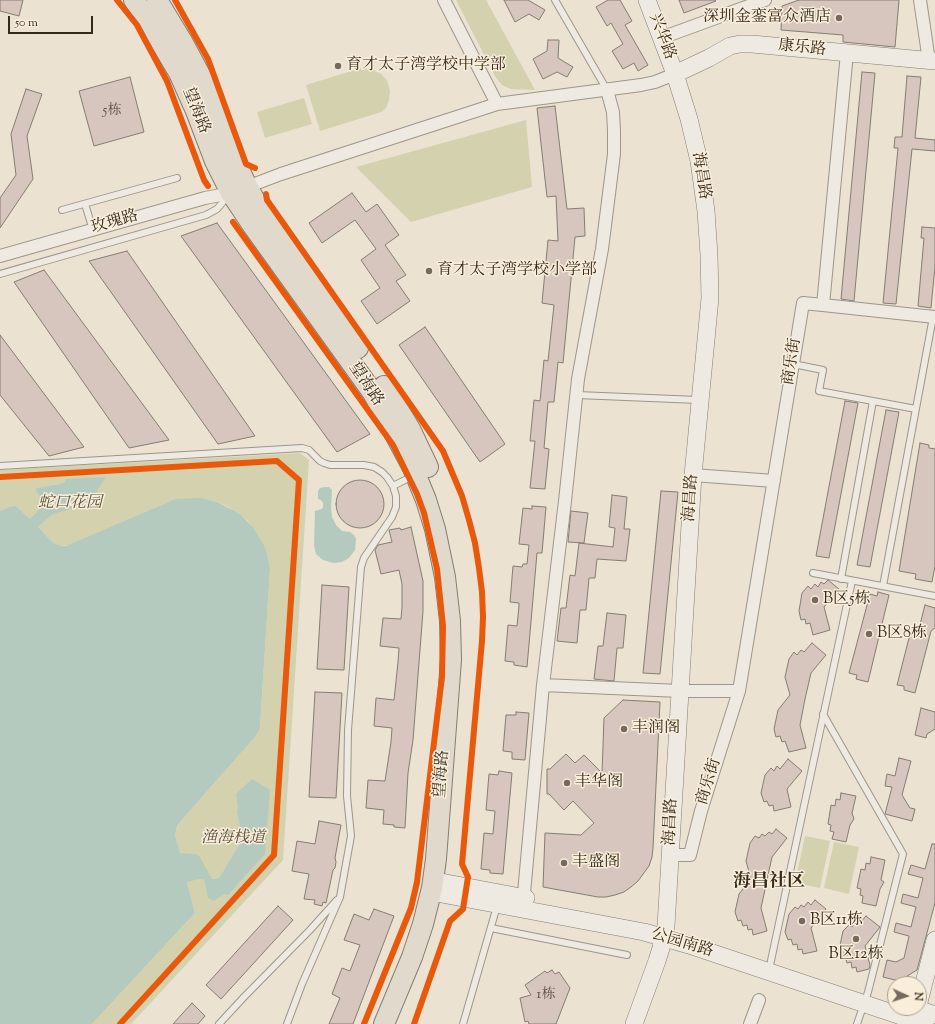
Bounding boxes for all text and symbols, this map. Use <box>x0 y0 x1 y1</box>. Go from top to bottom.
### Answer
scale bar <box>10 8 95 34</box>
place label: 深圳金銮富众酒店 <box>703 8 831 28</box>
street label: 兴华路 <box>643 11 679 63</box>
marker: 深圳金銮富众酒店 <box>834 13 844 23</box>
text: 50 m <box>15 14 38 32</box>
street label: 康乐路 <box>777 37 827 61</box>
place label: 育才太子湾学校中学部 <box>346 56 506 76</box>
marker: 育才太子湾学校中学部 <box>333 61 343 71</box>
street label: 望海路 <box>177 85 213 137</box>
house number: 5栋 <box>103 104 121 120</box>
street label: 海昌路 <box>687 151 713 201</box>
street label: 玫瑰路 <box>89 207 141 239</box>
place label: 育才太子湾学校小学部 <box>437 261 597 281</box>
marker: 育才太子湾学校小学部 <box>424 266 434 276</box>
street label: 商乐街 <box>780 337 806 387</box>
street label: 望海路 <box>344 360 386 410</box>
street label: 海昌路 <box>681 473 703 523</box>
park label: 蛇口花园 <box>38 494 102 514</box>
place label: B区5栋 <box>823 590 871 610</box>
marker: B区5栋 <box>810 595 820 605</box>
place label: B区8栋 <box>877 624 927 644</box>
marker: B区8栋 <box>864 629 874 639</box>
place label: 丰润阁 <box>632 719 680 739</box>
marker: 丰润阁 <box>619 724 629 734</box>
street label: 望海路 <box>432 749 454 799</box>
street label: 商乐街 <box>694 756 726 808</box>
place label: 丰华阁 <box>575 773 623 793</box>
marker: 丰华阁 <box>562 778 572 788</box>
street label: 海昌路 <box>661 798 683 846</box>
park label: 渔海栈道 <box>201 829 265 849</box>
place label: 丰盛阁 <box>572 853 620 873</box>
marker: 丰盛阁 <box>559 858 569 868</box>
district label: 海昌社区 <box>733 872 805 894</box>
place label: B区11栋 <box>810 911 863 931</box>
marker: B区11栋 <box>797 916 807 926</box>
street label: 公园南路 <box>649 925 715 963</box>
marker: B区12栋 <box>851 934 861 944</box>
place label: B区12栋 <box>828 945 884 965</box>
north arrow <box>887 976 927 1016</box>
house number: 1栋 <box>537 988 555 1004</box>
text: N <box>910 992 926 1001</box>

